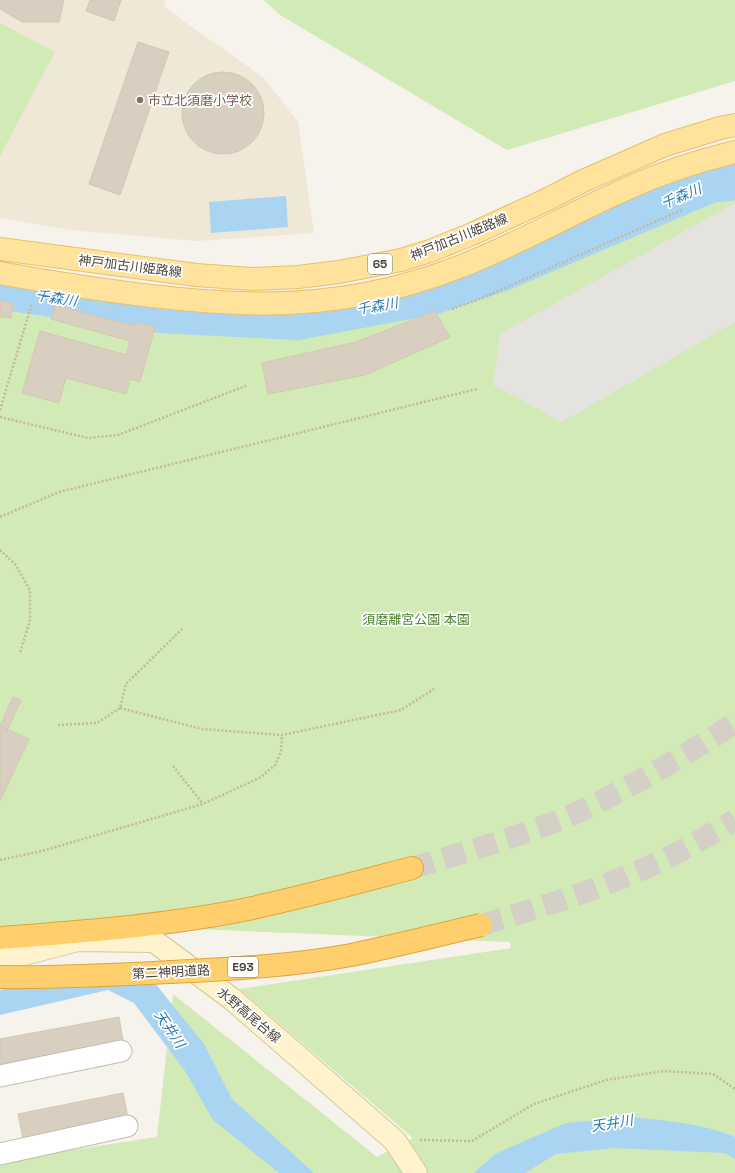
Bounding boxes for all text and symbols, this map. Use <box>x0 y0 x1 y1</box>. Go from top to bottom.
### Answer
place label: 市立北須磨小学校 <box>148 92 252 109</box>
marker: 市立北須磨小学校 <box>135 95 145 105</box>
water label: 千森川 <box>658 179 706 212</box>
street label: 神戸加古川姫路線 <box>408 210 510 264</box>
street label: 神戸加古川姫路線 <box>77 251 183 281</box>
road number: 65 <box>368 254 392 274</box>
water label: 千森川 <box>34 286 80 310</box>
water label: 千森川 <box>355 293 401 319</box>
park label: 須磨離宮公園 本園 <box>362 611 470 628</box>
road number: E93 <box>228 957 258 977</box>
street label: 第二神明道路 <box>132 961 210 983</box>
street label: 水野高尾台線 <box>214 983 284 1047</box>
water label: 天井川 <box>151 1007 190 1053</box>
water label: 天井川 <box>590 1111 636 1135</box>

